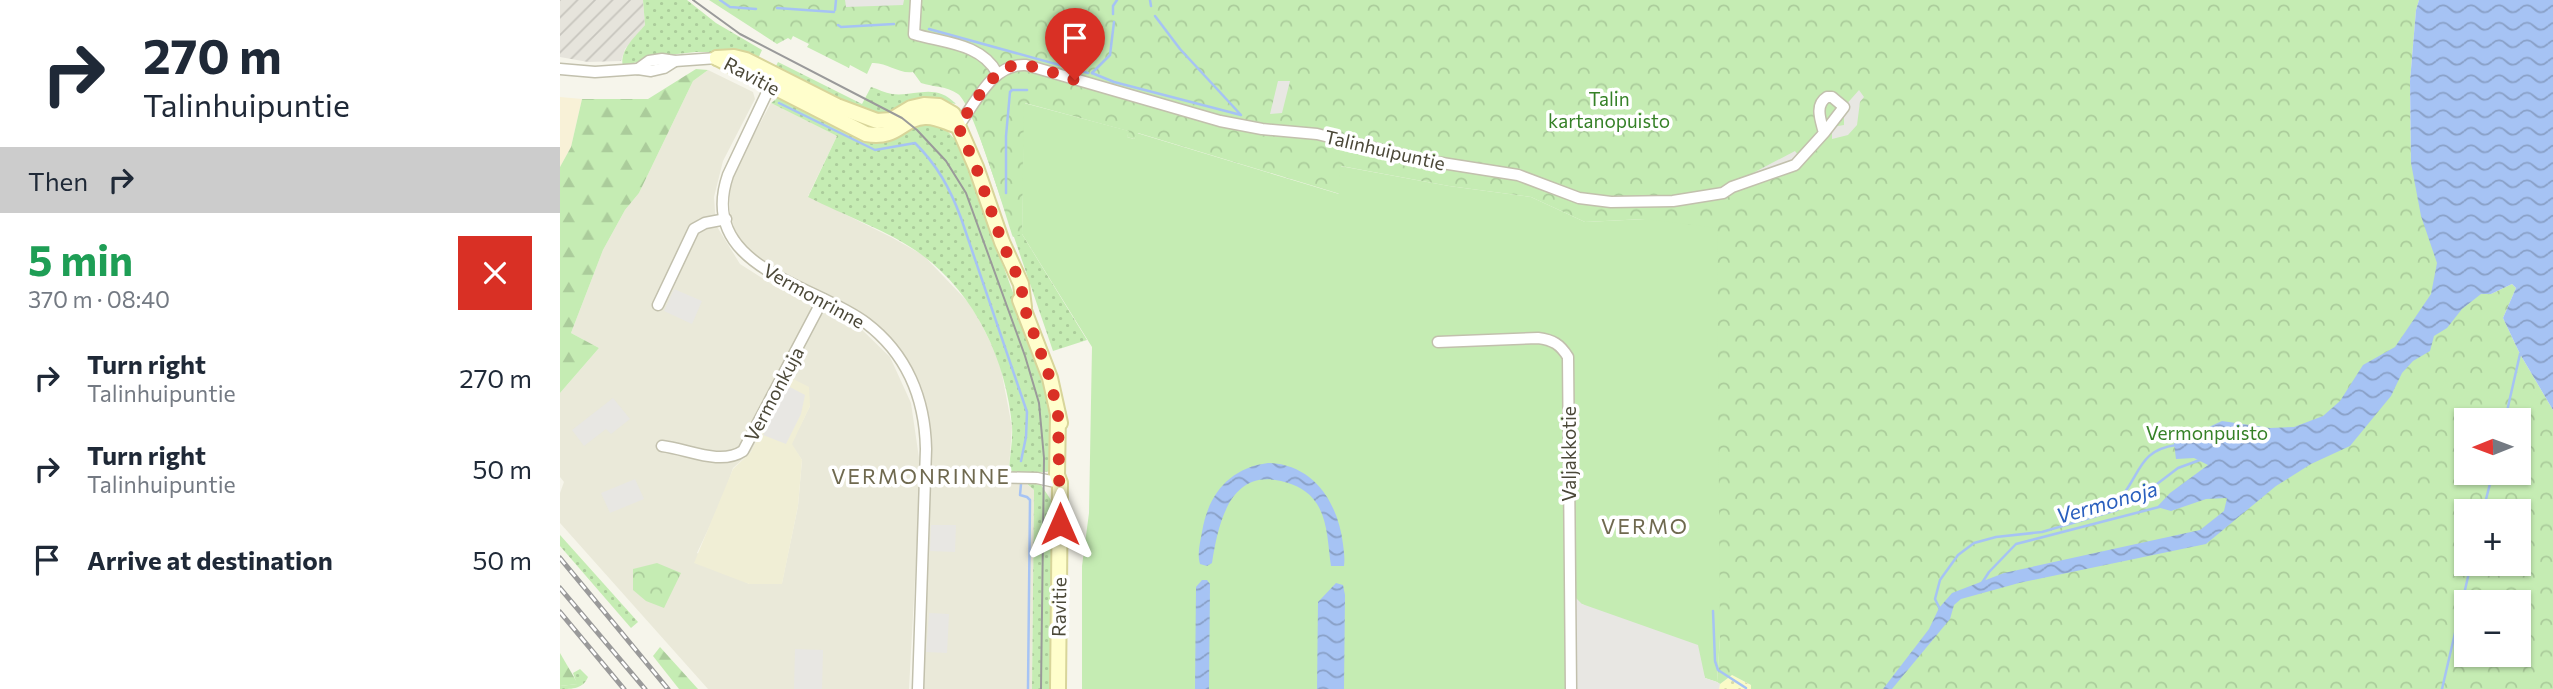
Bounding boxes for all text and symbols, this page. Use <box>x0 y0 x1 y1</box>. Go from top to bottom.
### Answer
pin <box>1045 8 1105 80</box>
icon: arrive <box>1056 19 1094 57</box>
text: 270 m <box>143 24 282 84</box>
icon: right <box>28 28 119 119</box>
street label: Ravitie <box>720 51 784 100</box>
text: Talinhuipuntie <box>143 84 350 124</box>
park label: Talin kartanopuisto <box>1548 87 1670 132</box>
street label: Talinhuipuntie <box>1323 124 1448 175</box>
icon: right <box>102 161 140 199</box>
text: Then <box>28 165 88 196</box>
text: 5 min <box>28 233 133 285</box>
button: close <box>458 236 532 310</box>
street label: Vermonrinne <box>760 258 869 333</box>
text: 370 m · 08:40 <box>28 285 170 313</box>
street label: Vermonkuja <box>739 343 808 445</box>
text: Turn right <box>87 348 206 379</box>
icon: right <box>28 359 66 397</box>
text: 270 m <box>459 362 532 393</box>
text: Talinhuipuntie <box>87 379 236 407</box>
street label: Valjakkotie <box>1557 406 1580 502</box>
north arrow <box>2454 408 2530 485</box>
map controls <box>2454 408 2531 667</box>
park label: Vermonpuisto <box>2146 421 2268 444</box>
text: Turn right <box>87 439 206 470</box>
icon: right <box>28 450 66 488</box>
text: 50 m <box>472 453 532 484</box>
district label: VERMONRINNE <box>831 463 1011 488</box>
text: Talinhuipuntie <box>87 470 236 498</box>
water label: Vermonoja <box>2053 475 2160 528</box>
position arrow <box>1023 487 1097 561</box>
button: + <box>2454 499 2531 576</box>
district label: VERMO <box>1601 513 1689 538</box>
icon: arrive <box>28 541 66 579</box>
text: Arrive at destination <box>87 544 333 575</box>
text: 50 m <box>472 544 532 575</box>
street label: Ravitie <box>1046 577 1071 637</box>
button: − <box>2454 590 2531 667</box>

